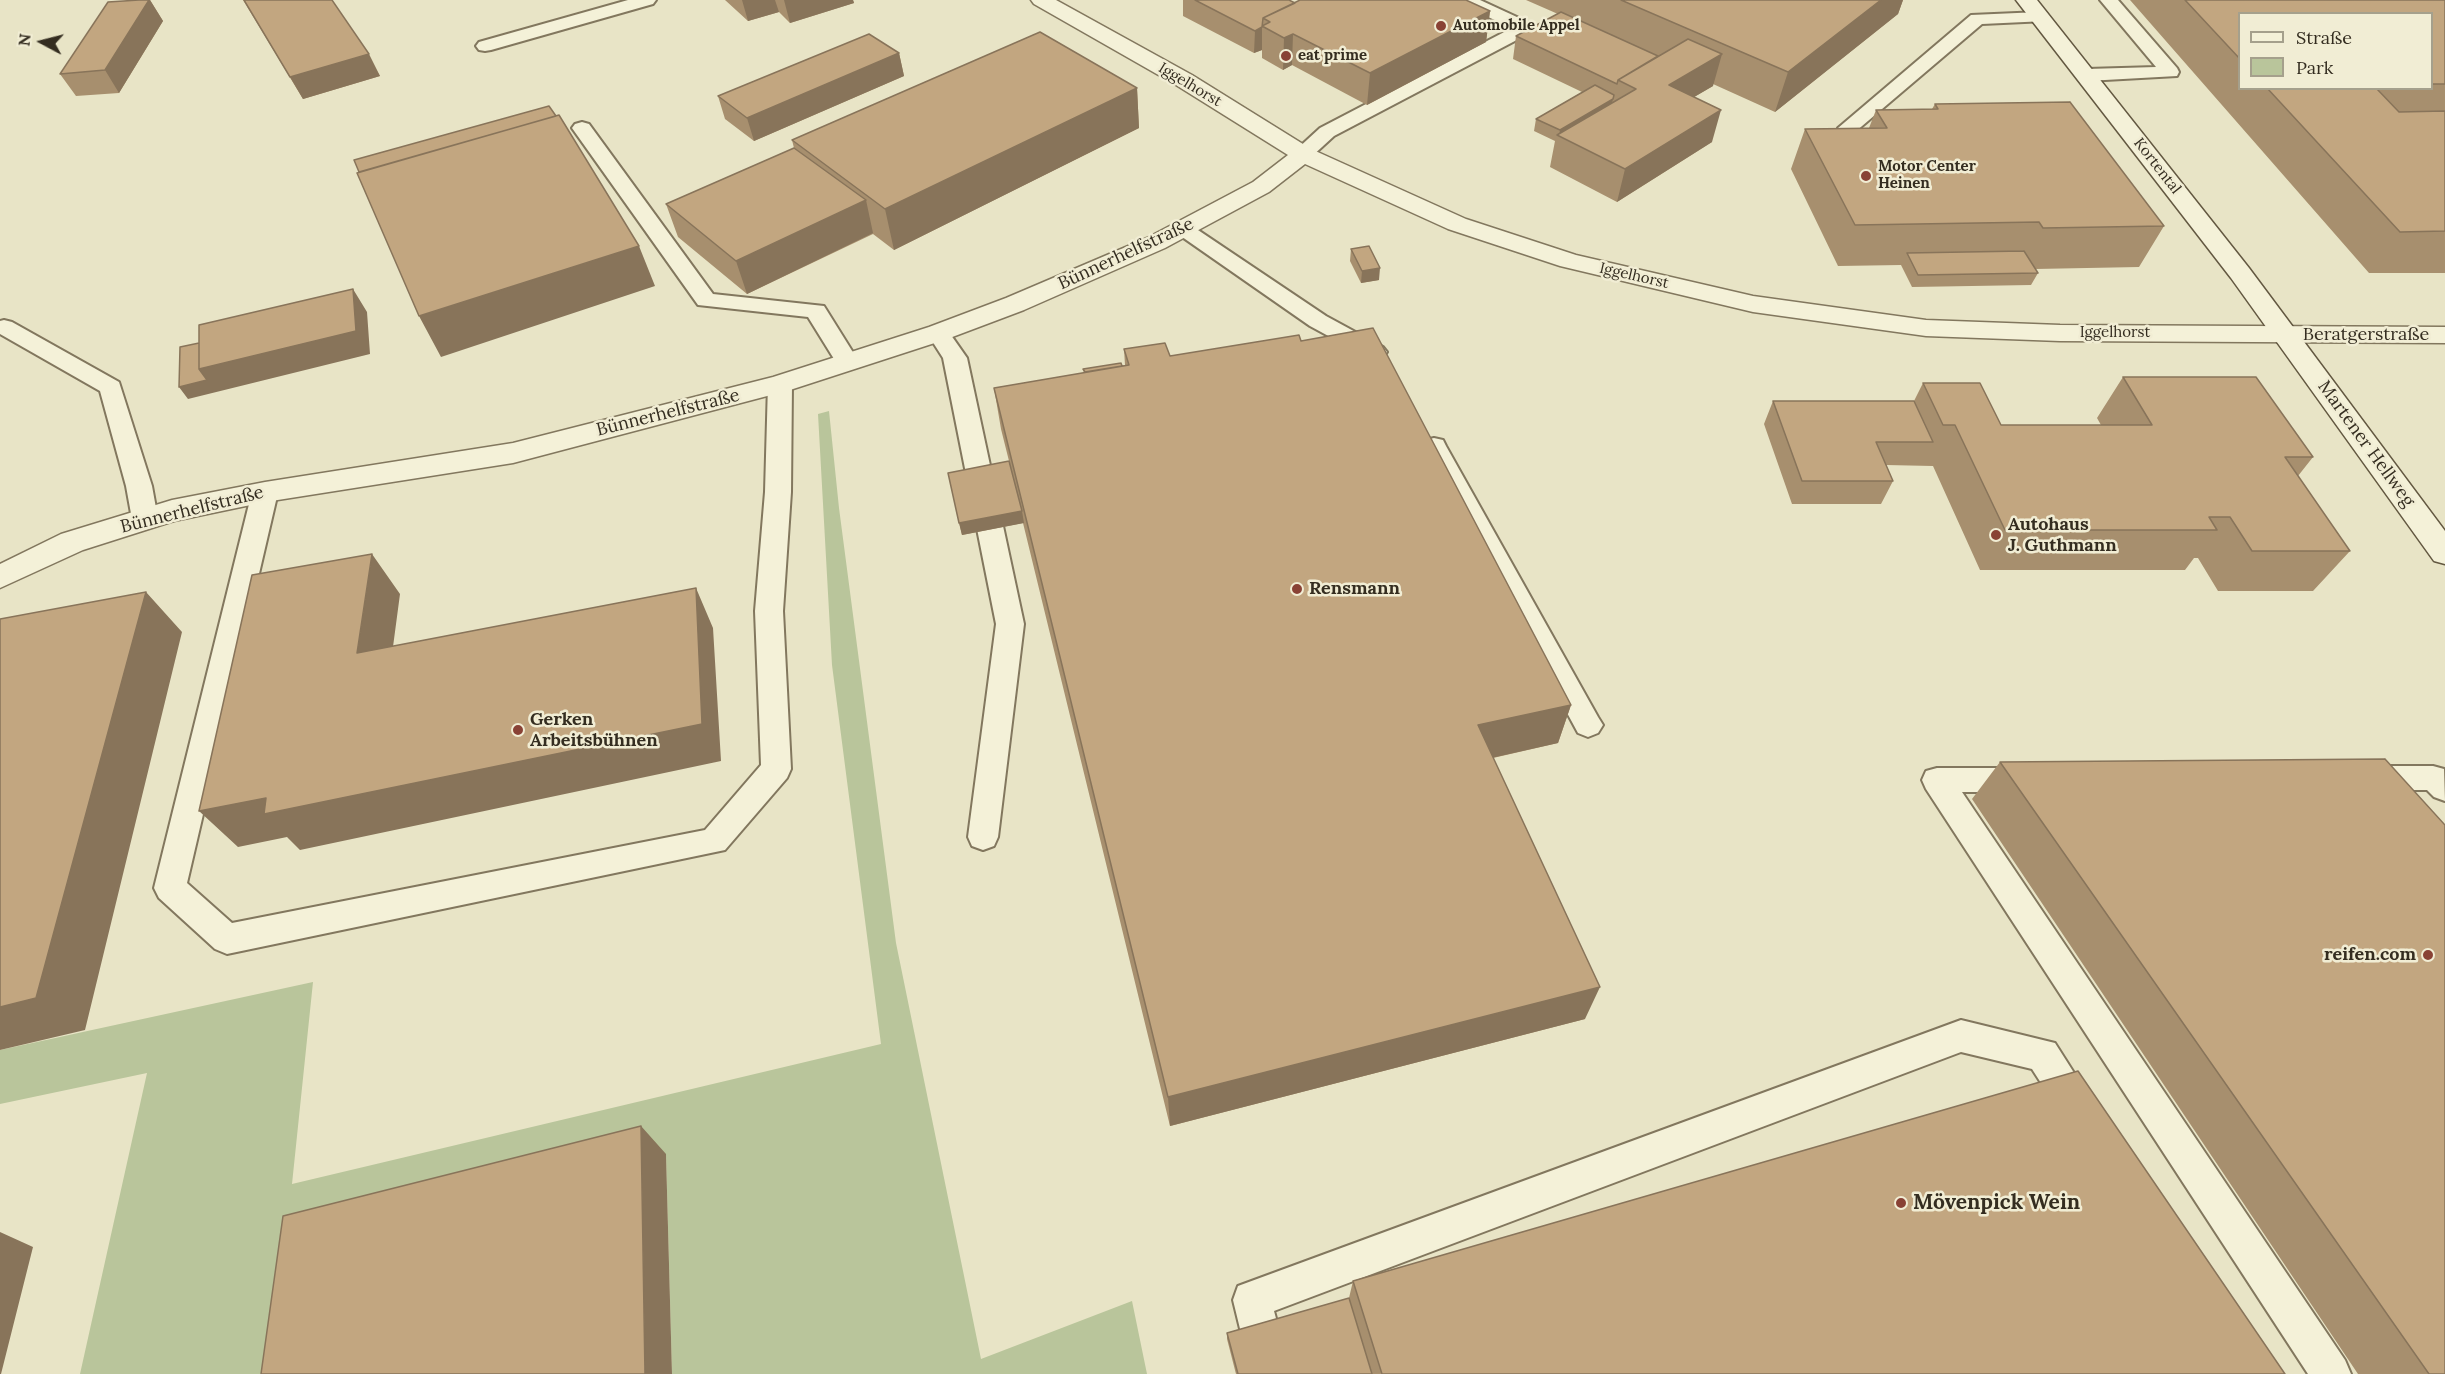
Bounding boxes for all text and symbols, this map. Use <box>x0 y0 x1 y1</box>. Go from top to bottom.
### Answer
north arrow <box>12 12 72 72</box>
legend <box>2238 12 2433 90</box>
place label: Automobile Appel <box>1453 17 1580 35</box>
marker: Automobile Appel <box>1434 19 1448 33</box>
text: Straße <box>2296 26 2352 49</box>
text: N <box>13 32 35 47</box>
place label: eat prime <box>1298 47 1367 65</box>
marker: eat prime <box>1279 49 1293 63</box>
text: Park <box>2296 56 2333 79</box>
street label: Iggelhorst <box>1155 59 1225 111</box>
street label: Kortental <box>2130 134 2184 198</box>
place label: Motor Center Heinen <box>1878 158 1976 193</box>
marker: Motor Center Heinen <box>1859 169 1873 183</box>
street label: Bünnerhelfstraße <box>1055 213 1197 295</box>
street label: Iggelhorst <box>1598 259 1670 293</box>
street label: Iggelhorst <box>2080 324 2150 342</box>
street label: Beratgerstraße <box>2303 324 2429 346</box>
street label: Martener Hellweg <box>2313 377 2419 511</box>
street label: Bünnerhelfstraße <box>594 385 742 441</box>
street label: Bünnerhelfstraße <box>118 482 266 538</box>
place label: Autohaus J. Guthmann <box>2008 514 2117 556</box>
marker: Autohaus J. Guthmann <box>1989 528 2003 542</box>
place label: Rensmann <box>1309 578 1400 600</box>
marker: Rensmann <box>1290 582 1304 596</box>
place label: Gerken Arbeitsbühnen <box>530 709 658 752</box>
marker: Gerken Arbeitsbühnen <box>511 723 525 737</box>
place label: reifen.com <box>2324 944 2416 966</box>
marker: reifen.com <box>2421 948 2435 962</box>
place label: Mövenpick Wein <box>1913 1190 2080 1216</box>
marker: Mövenpick Wein <box>1894 1196 1908 1210</box>

